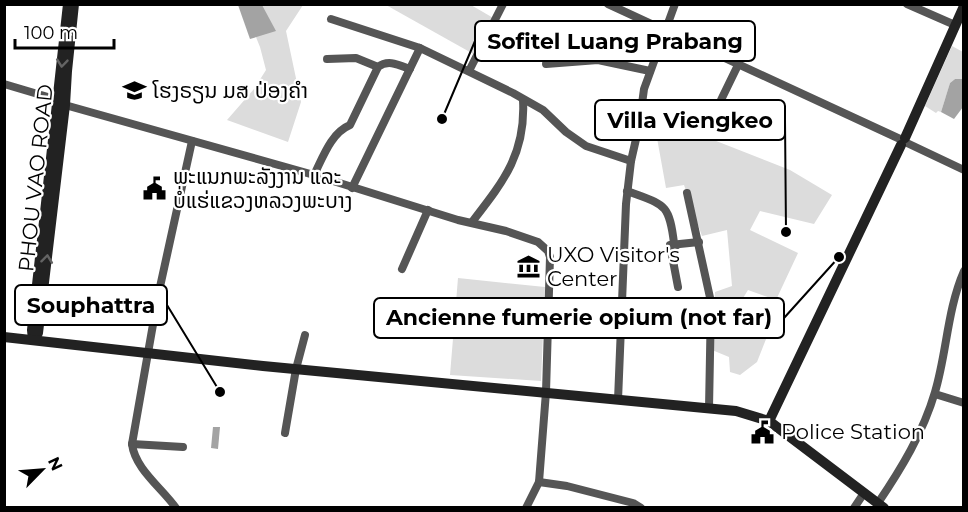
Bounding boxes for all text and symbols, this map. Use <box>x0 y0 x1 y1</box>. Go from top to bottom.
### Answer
scale bar <box>15 12 114 50</box>
callout: Sofitel Luang Prabang <box>475 21 755 61</box>
text: 100 m <box>24 22 78 44</box>
text: Sofitel Luang Prabang <box>487 28 743 55</box>
one-way arrow <box>56 58 68 67</box>
school or university icon: ໂຮງຣຽນ ມສ ປ່ອງຄຳ <box>122 78 148 104</box>
place label: ໂຮງຣຽນ ມສ ປ່ອງຄຳ <box>152 78 308 104</box>
street label: PHOU VAO ROAD <box>13 83 58 273</box>
callout: Villa Viengkeo <box>595 100 785 140</box>
text: Villa Viengkeo <box>606 107 773 134</box>
place label: ພະແນກພະລັງງານ ແລະ ບໍ່ແຮ່ແຂວງຫລວງພະບາງ <box>173 164 353 213</box>
public building icon: ພະແນກພະລັງງານ ແລະ ບໍ່ແຮ່ແຂວງຫລວງພະບາງ <box>142 176 168 202</box>
place label: UXO Visitor's Center <box>547 242 680 291</box>
one-way arrow <box>40 254 53 264</box>
museum icon: UXO Visitor's Center <box>516 254 542 280</box>
callout: Souphattra <box>15 285 167 325</box>
text: Souphattra <box>27 292 155 319</box>
callout: Ancienne fumerie opium (not far) <box>374 298 784 338</box>
text: Ancienne fumerie opium (not far) <box>385 304 772 331</box>
public building icon: Police Station <box>750 419 776 445</box>
place label: Police Station <box>781 419 925 444</box>
north arrow <box>12 440 72 500</box>
text: N <box>44 454 66 474</box>

